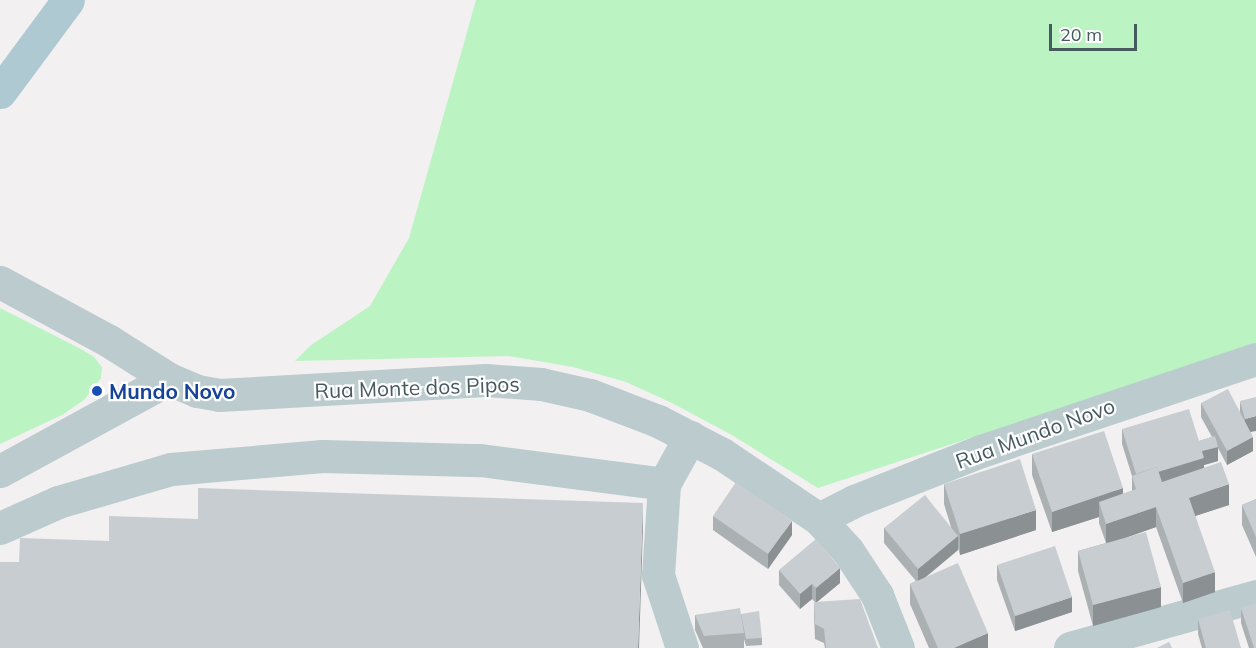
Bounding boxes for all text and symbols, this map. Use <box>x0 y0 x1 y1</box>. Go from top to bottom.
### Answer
scale bar <box>1052 12 1140 50</box>
text: 20 m <box>1060 23 1102 46</box>
street label: Rua Monte dos Pipos <box>314 371 520 403</box>
place label: Mundo Novo <box>109 378 235 404</box>
marker: Mundo Novo <box>90 384 104 398</box>
street label: Rua Mundo Novo <box>952 392 1118 474</box>

